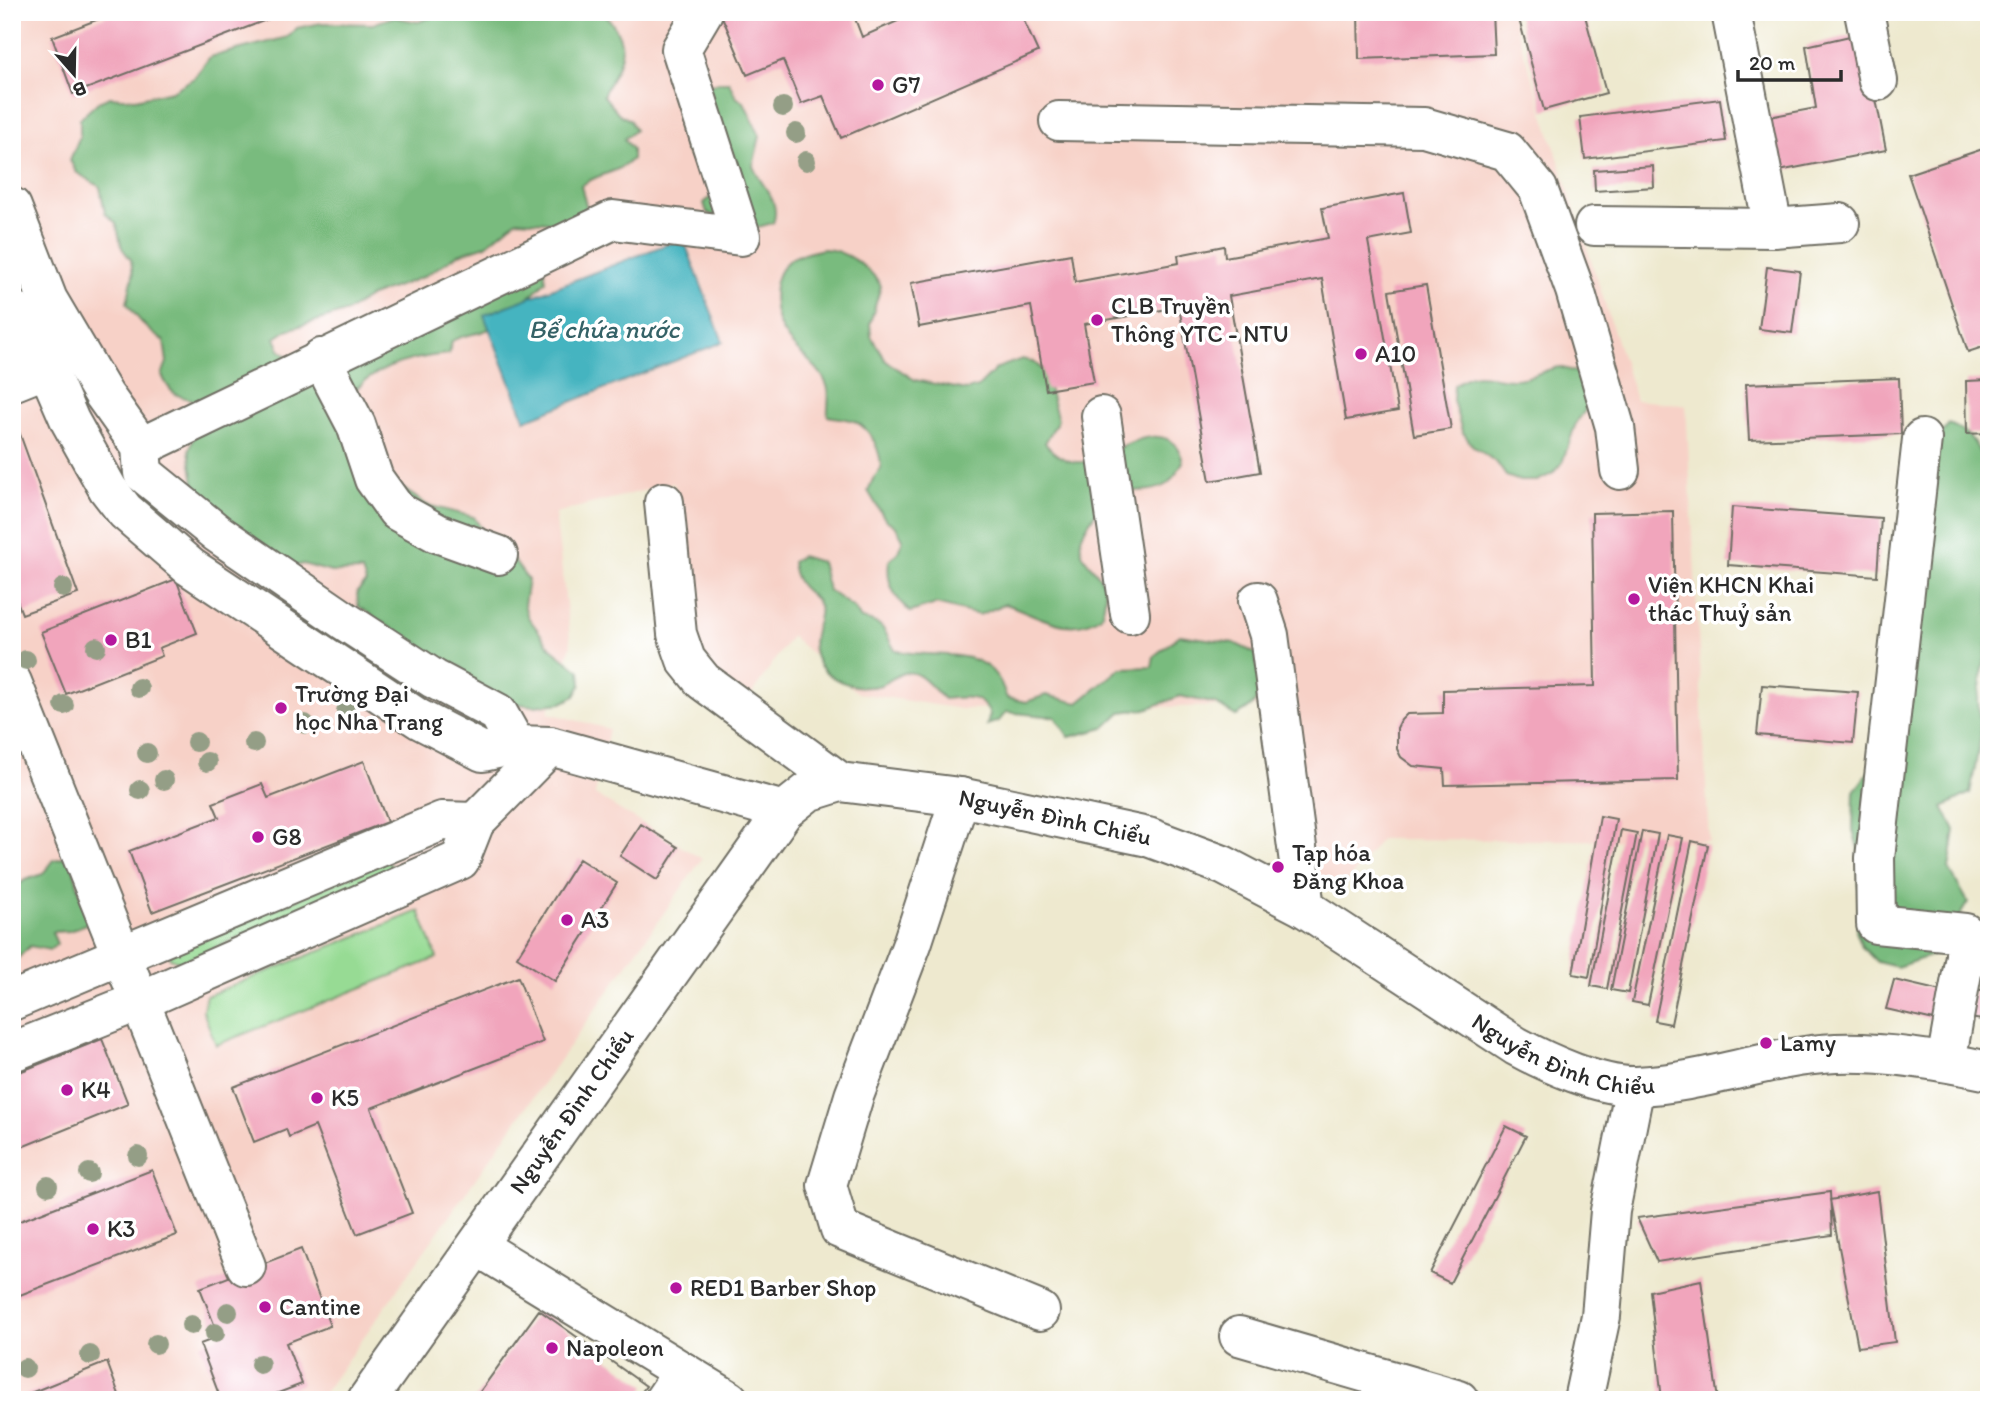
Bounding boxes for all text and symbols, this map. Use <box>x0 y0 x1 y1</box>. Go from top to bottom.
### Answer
north arrow <box>38 38 108 108</box>
scale bar <box>1738 38 1842 82</box>
text: 20 m <box>1749 50 1796 75</box>
place label: G7 <box>892 70 921 99</box>
text: B <box>70 77 89 102</box>
marker: G7 <box>870 77 886 93</box>
place label: CLB Truyền Thông YTC - NTU <box>1111 291 1289 348</box>
marker: CLB Truyền Thông YTC - NTU <box>1089 312 1105 328</box>
water label: Bể chứa nước <box>529 313 680 345</box>
place label: A10 <box>1375 339 1416 368</box>
marker: A10 <box>1353 346 1369 362</box>
place label: Viện KHCN Khai thác Thuỷ sản <box>1648 570 1814 627</box>
marker: Viện KHCN Khai thác Thuỷ sản <box>1626 591 1642 607</box>
place label: B1 <box>125 625 152 654</box>
marker: B1 <box>103 632 119 648</box>
place label: Trường Đại học Nha Trang <box>295 679 444 736</box>
marker: Trường Đại học Nha Trang <box>273 700 289 716</box>
street label: Nguyễn Đình Chiểu <box>956 782 1154 851</box>
place label: G8 <box>272 822 302 851</box>
marker: G8 <box>250 829 266 845</box>
place label: Tạp hóa Đăng Khoa <box>1292 838 1404 895</box>
marker: Tạp hóa Đăng Khoa <box>1270 859 1286 875</box>
place label: A3 <box>581 905 609 934</box>
marker: A3 <box>559 912 575 928</box>
street label: Nguyễn Đình Chiểu <box>1467 1006 1656 1100</box>
street label: Nguyễn Đình Chiểu <box>503 1022 640 1199</box>
place label: Lamy <box>1780 1028 1836 1057</box>
marker: Lamy <box>1758 1035 1774 1051</box>
place label: K4 <box>81 1075 111 1104</box>
marker: K4 <box>59 1082 75 1098</box>
place label: K5 <box>331 1083 359 1112</box>
marker: K5 <box>309 1090 325 1106</box>
place label: K3 <box>107 1214 135 1243</box>
marker: K3 <box>85 1221 101 1237</box>
place label: RED1 Barber Shop <box>690 1273 876 1302</box>
marker: RED1 Barber Shop <box>668 1280 684 1296</box>
place label: Cantine <box>279 1292 361 1321</box>
marker: Cantine <box>257 1299 273 1315</box>
place label: Napoleon <box>566 1333 664 1362</box>
marker: Napoleon <box>544 1340 560 1356</box>

